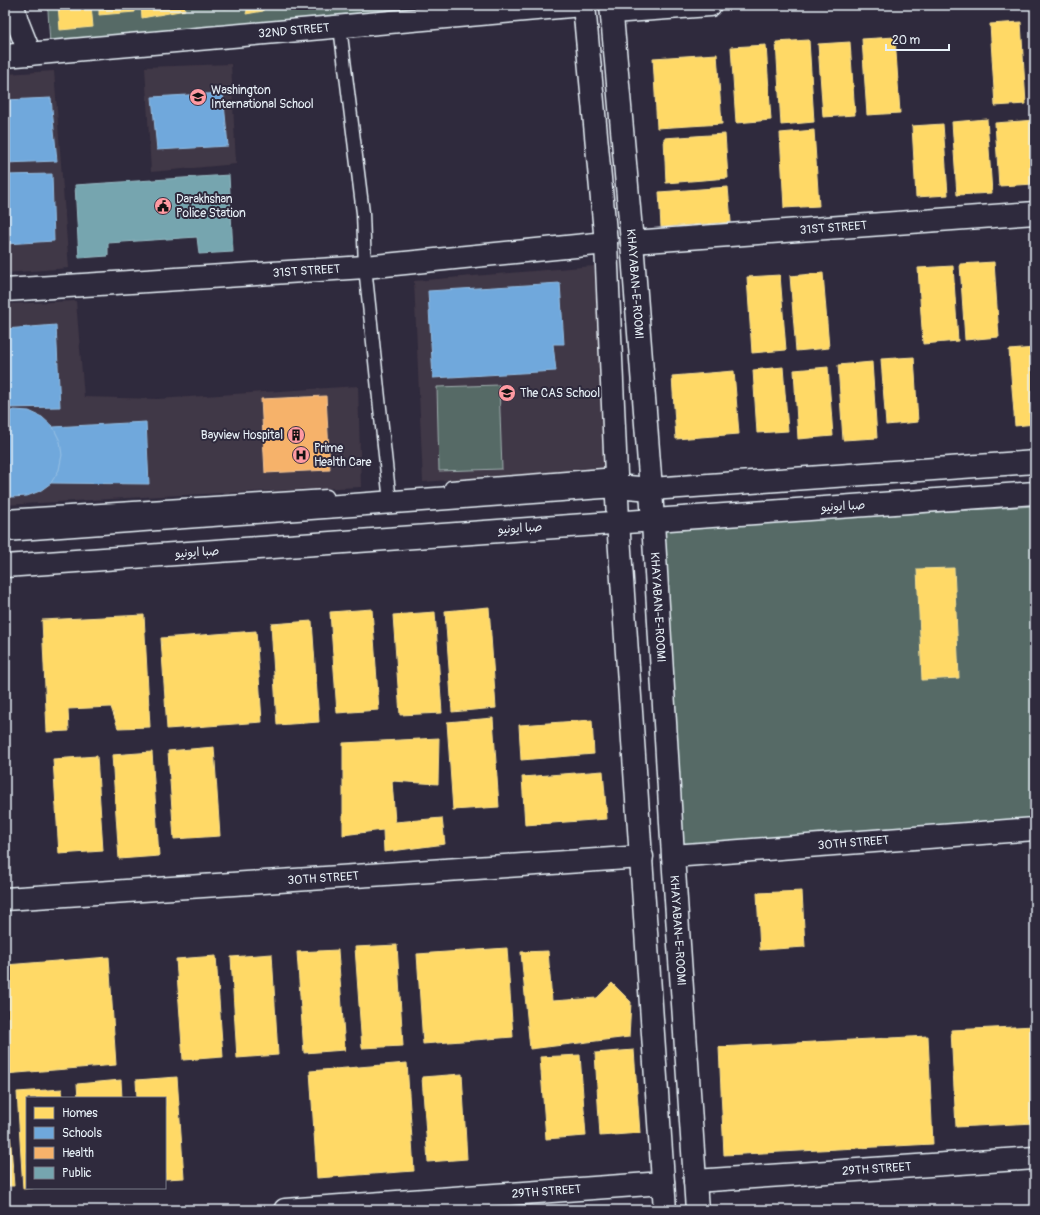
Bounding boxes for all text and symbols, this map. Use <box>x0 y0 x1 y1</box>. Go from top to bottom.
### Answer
street label: 32ND STREET <box>258 20 331 42</box>
scale bar <box>886 26 949 52</box>
text: 20 m <box>892 33 921 48</box>
place label: Washington International School <box>211 83 314 112</box>
school or university icon: Washington International School <box>188 87 208 107</box>
place label: Darakhshan Police Station <box>176 192 246 221</box>
public building icon: Darakhshan Police Station <box>153 196 173 216</box>
street label: 31ST STREET <box>799 218 868 238</box>
street label: KHAYABAN-E-ROOMI <box>623 228 646 340</box>
street label: 31ST STREET <box>272 262 341 281</box>
school or university icon: The CAS School <box>497 383 517 403</box>
place label: The CAS School <box>520 386 600 401</box>
building icon: Bayview Hospital <box>286 425 306 445</box>
place label: Bayview Hospital <box>201 428 283 443</box>
place label: Prime Health Care <box>314 441 372 470</box>
hospital icon: Prime Health Care <box>291 445 311 465</box>
street label: صبا ایونیو <box>819 497 866 516</box>
street label: صبا ایونیو <box>496 519 543 538</box>
street label: صبا ایونیو <box>173 543 220 562</box>
street label: KHAYABAN-E-ROOMI <box>647 552 668 663</box>
street label: 30TH STREET <box>817 833 890 853</box>
street label: 30TH STREET <box>287 869 360 888</box>
street label: KHAYABAN-E-ROOMI <box>666 875 689 986</box>
legend <box>26 1097 166 1189</box>
text: Homes <box>62 1106 98 1121</box>
text: Schools <box>62 1126 102 1141</box>
text: Health <box>62 1146 94 1161</box>
street label: 29TH STREET <box>841 1159 912 1179</box>
text: Public <box>62 1166 92 1181</box>
street label: 29TH STREET <box>511 1182 582 1202</box>

